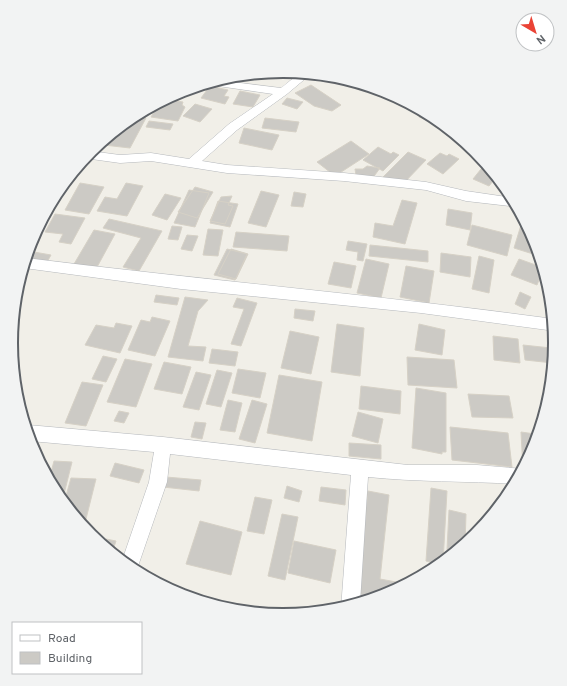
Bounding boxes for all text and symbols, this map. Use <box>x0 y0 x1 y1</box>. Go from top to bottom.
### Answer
north arrow <box>515 12 555 52</box>
text: N <box>533 31 548 47</box>
legend <box>12 622 142 674</box>
text: Road <box>48 631 76 647</box>
text: Building <box>48 651 92 667</box>

